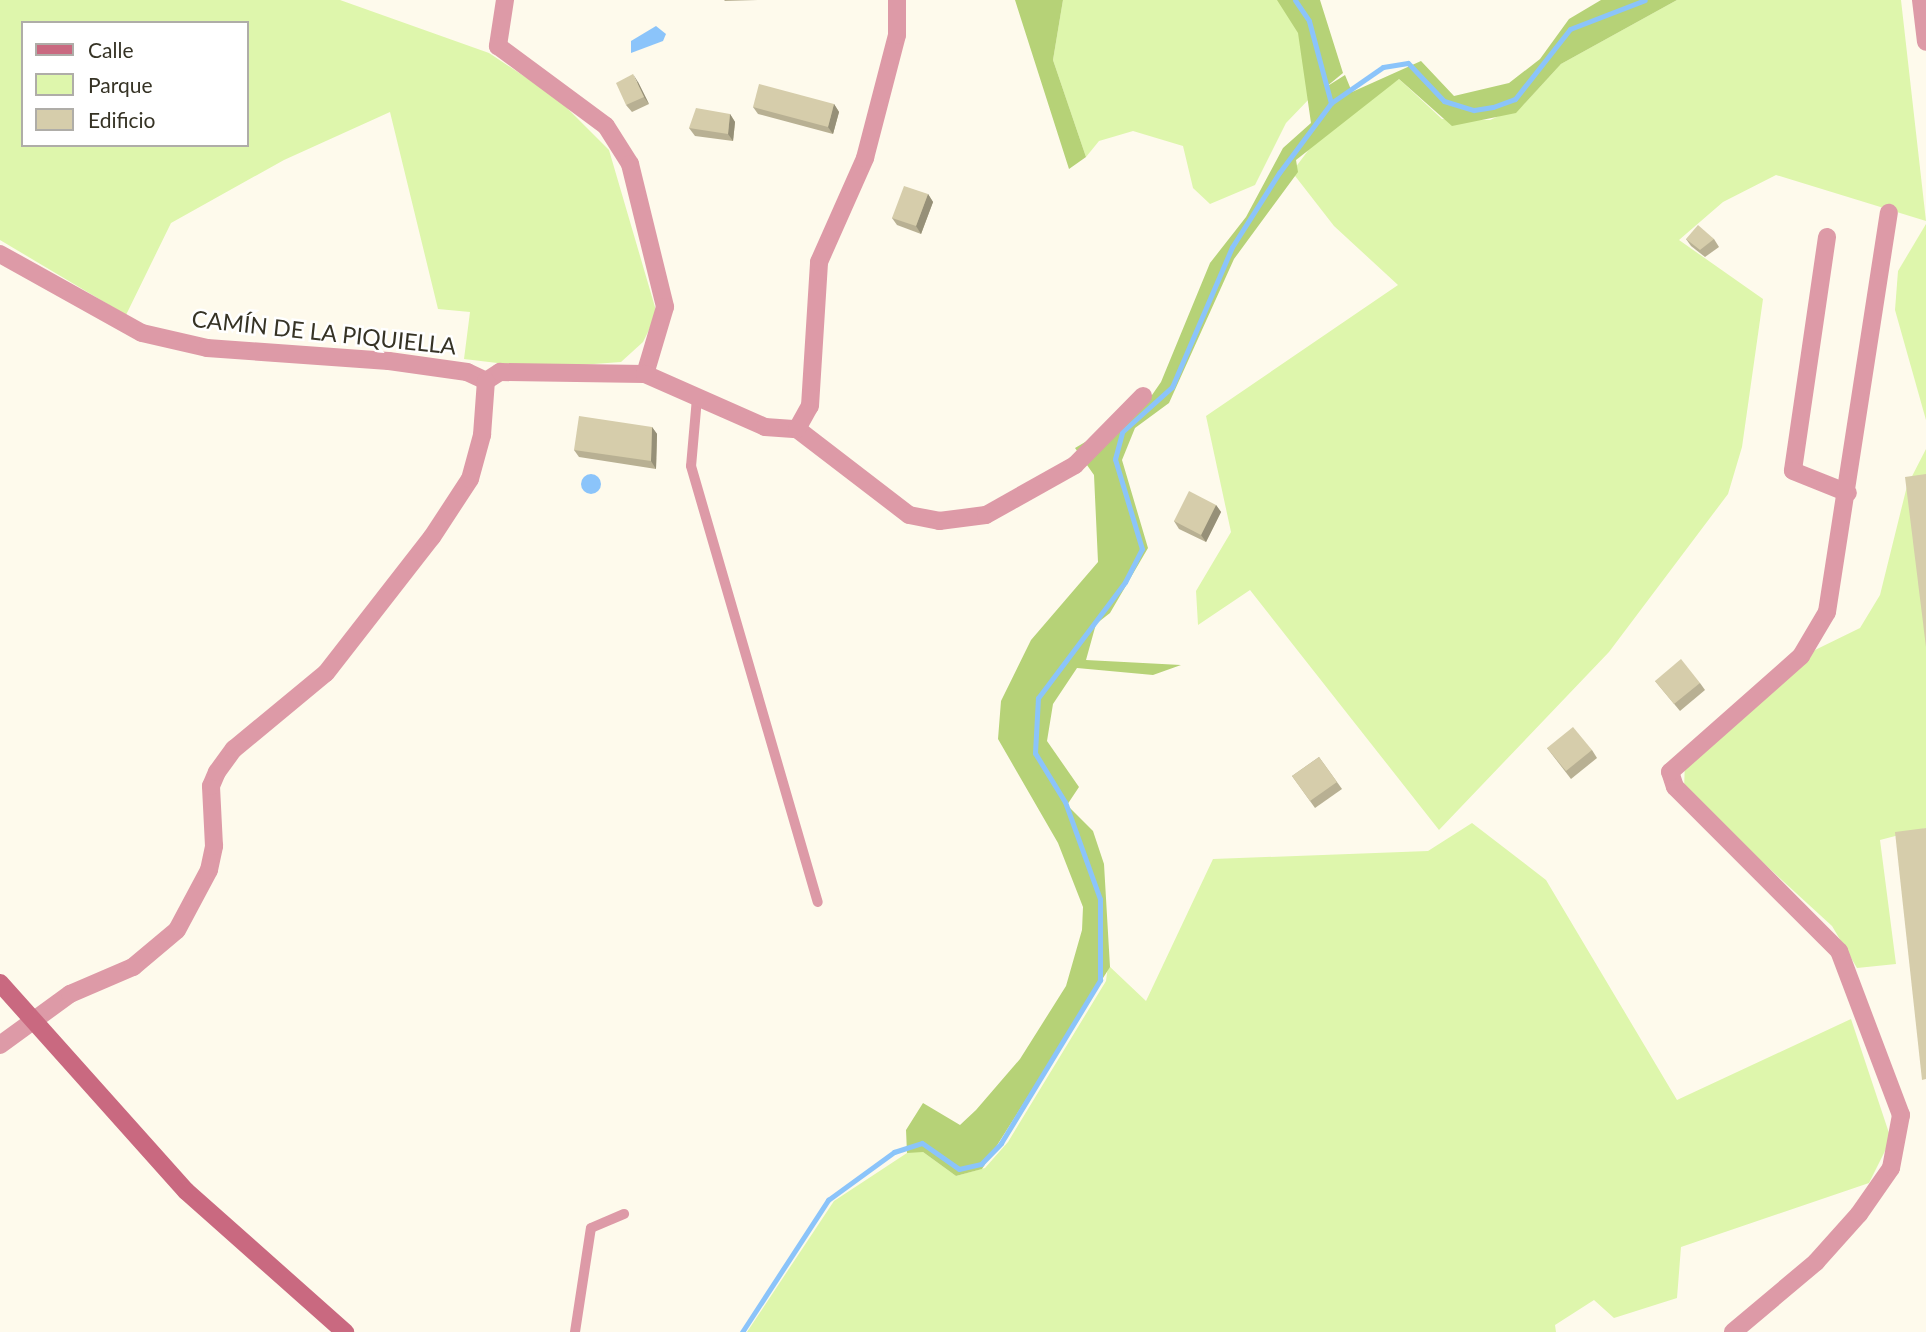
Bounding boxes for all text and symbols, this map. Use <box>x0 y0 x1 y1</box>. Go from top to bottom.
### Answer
legend <box>21 21 248 147</box>
text: Calle <box>88 37 133 62</box>
text: Parque <box>88 72 153 97</box>
text: Edificio <box>88 107 155 132</box>
street label: CAMÍN DE LA PIQUIELLA <box>190 304 458 360</box>

